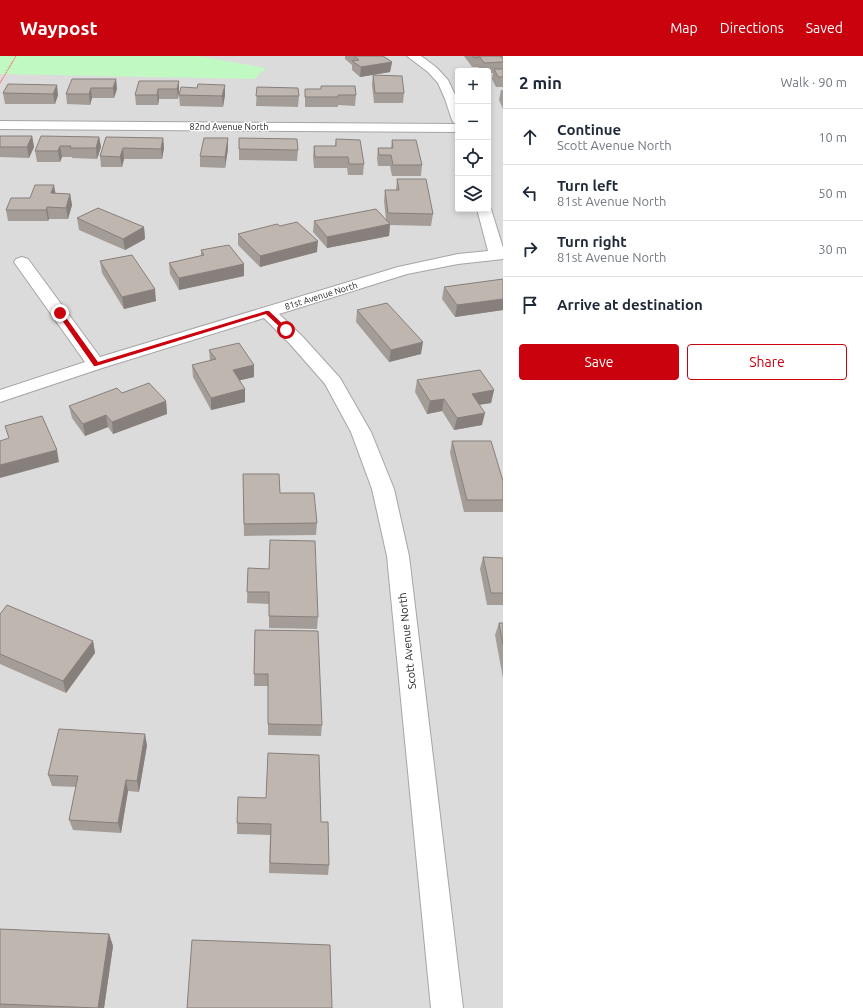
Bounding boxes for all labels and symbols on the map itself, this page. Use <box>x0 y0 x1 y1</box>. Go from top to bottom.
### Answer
street label: 82nd Avenue North <box>190 122 268 132</box>
street label: 81st Avenue North <box>283 280 359 312</box>
route end <box>51 304 69 322</box>
route start <box>277 321 295 339</box>
street label: Scott Avenue North <box>396 592 418 690</box>

